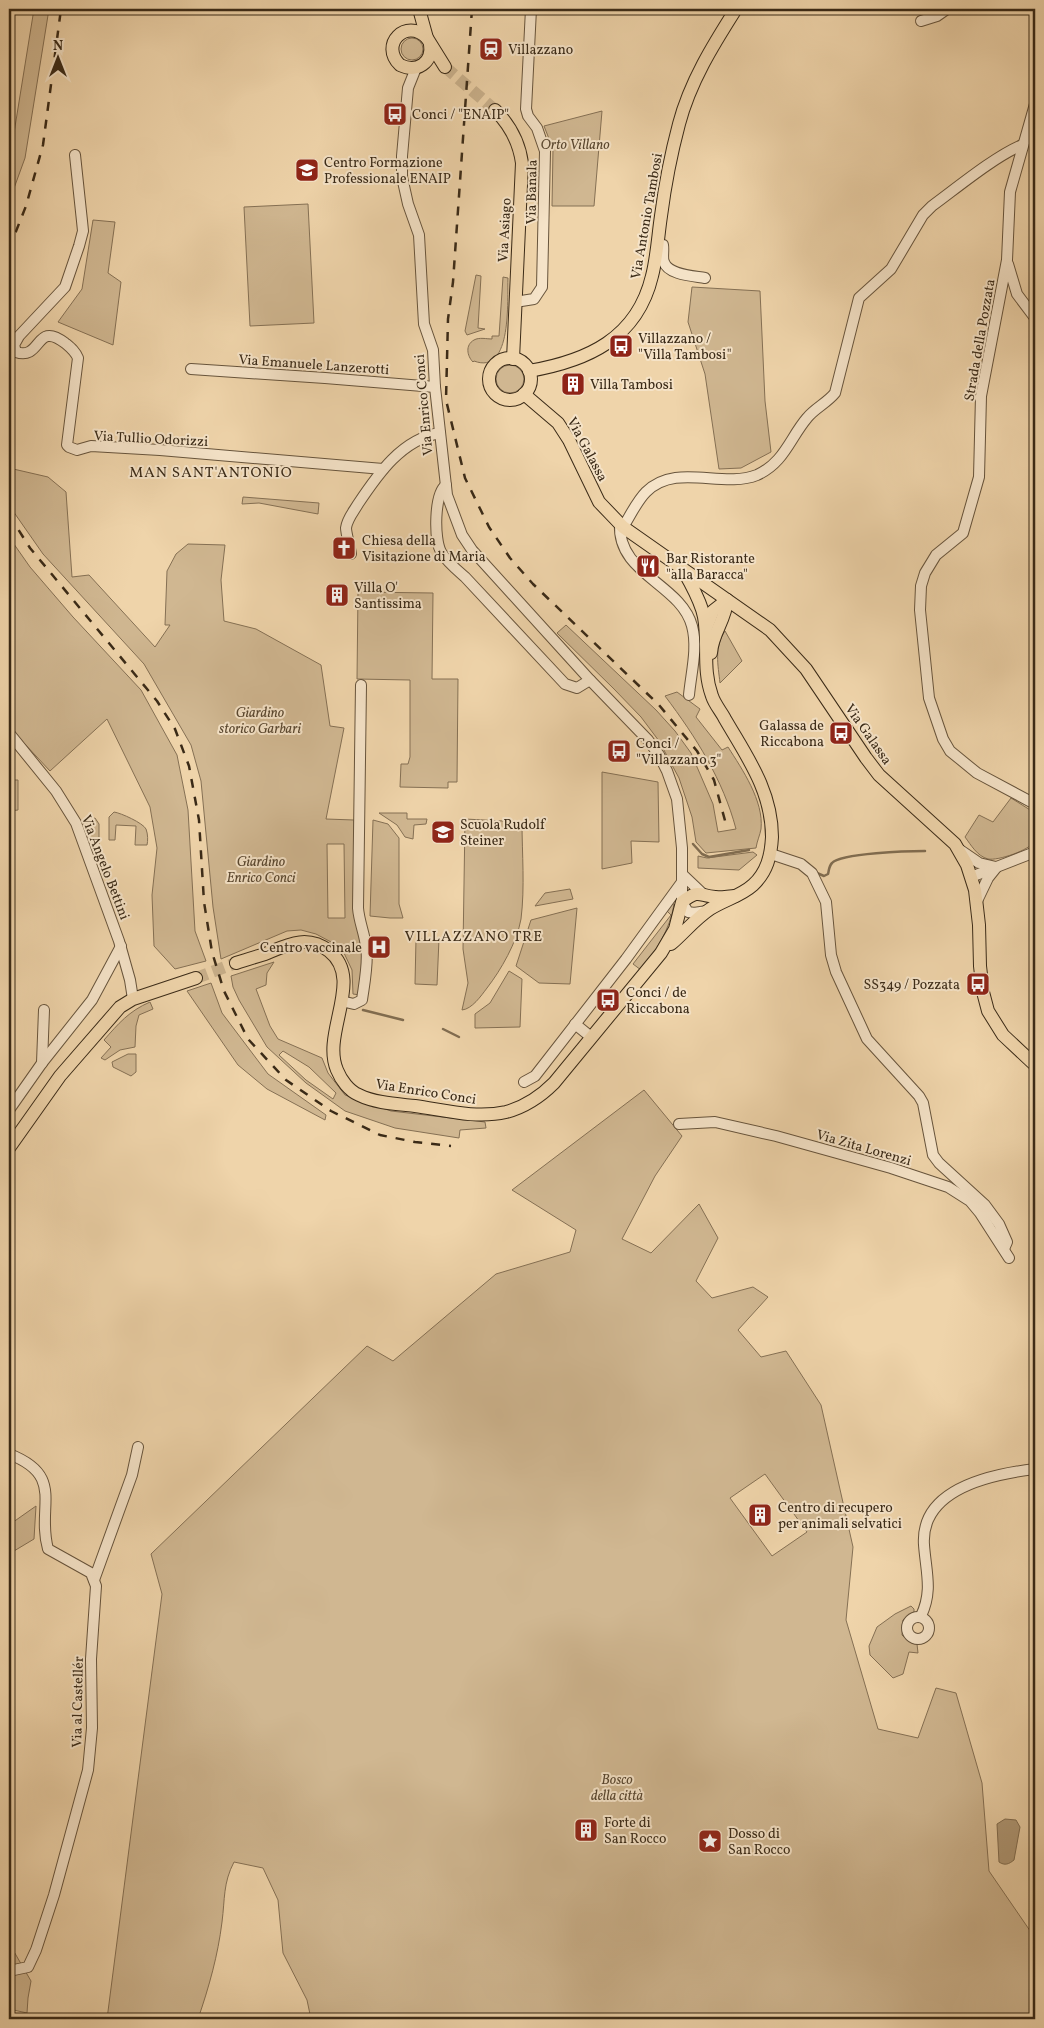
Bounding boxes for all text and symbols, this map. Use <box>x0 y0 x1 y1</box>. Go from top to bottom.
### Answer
north arrow <box>32 32 82 82</box>
station icon: Villazzano <box>478 36 504 62</box>
text: N <box>53 37 63 56</box>
place label: Villazzano <box>508 41 573 60</box>
bus stop icon: Conci / "ENAIP" <box>382 101 408 127</box>
place label: Conci / "ENAIP" <box>412 106 509 125</box>
park label: Orto Villano <box>540 136 610 155</box>
street label: Via Antonio Tambosi <box>627 152 668 281</box>
place label: Centro Formazione Professionale ENAIP <box>324 154 451 189</box>
school or university icon: Centro Formazione Professionale ENAIP <box>294 157 320 183</box>
street label: Via Banala <box>522 159 543 225</box>
street label: Via Asiago <box>494 197 517 263</box>
street label: Strada della Pozzata <box>960 278 1001 403</box>
place label: Villazzano / "Villa Tambosi" <box>638 330 731 365</box>
bus stop icon: Villazzano / "Villa Tambosi" <box>608 333 634 359</box>
street label: Via Emanuele Lanzerotti <box>238 351 390 380</box>
street label: Via Enrico Conci <box>411 353 438 456</box>
building icon: Villa Tambosi <box>560 371 586 397</box>
place label: Villa Tambosi <box>590 376 673 395</box>
street label: Via Galassa <box>562 414 612 485</box>
street label: Via Tullio Odorizzi <box>93 427 209 452</box>
district label: MAN SANT'ANTONIO <box>129 463 293 484</box>
place label: Chiesa della Visitazione di Maria <box>362 532 486 567</box>
church icon: Chiesa della Visitazione di Maria <box>331 535 357 561</box>
place label: Bar Ristorante "alla Baracca" <box>666 550 755 585</box>
restaurant icon: Bar Ristorante "alla Baracca" <box>635 553 661 579</box>
place label: Villa O' Santissima <box>354 579 422 614</box>
building icon: Villa O' Santissima <box>324 582 350 608</box>
street label: Via Galassa <box>840 701 896 769</box>
park label: Giardino storico Garbari <box>219 704 301 739</box>
place label: Galassa de Riccabona <box>759 717 824 752</box>
bus stop icon: Galassa de Riccabona <box>828 720 854 746</box>
place label: Conci / "Villazzano 3" <box>636 735 721 770</box>
bus stop icon: Conci / "Villazzano 3" <box>606 738 632 764</box>
street label: Via Angelo Bettini <box>76 812 133 923</box>
place label: Scuola Rudolf Steiner <box>460 816 546 851</box>
school or university icon: Scuola Rudolf Steiner <box>430 819 456 845</box>
park label: Giardino Enrico Conci <box>226 853 296 888</box>
district label: VILLAZZANO TRE <box>405 927 543 948</box>
hospital icon: Centro vaccinale <box>366 934 392 960</box>
place label: Centro vaccinale <box>260 939 362 958</box>
bus stop icon: SS349 / Pozzata <box>965 971 991 997</box>
place label: SS349 / Pozzata <box>863 976 960 995</box>
place label: Conci / de Riccabona <box>626 984 690 1019</box>
bus stop icon: Conci / de Riccabona <box>595 987 621 1013</box>
street label: Via Enrico Conci <box>374 1075 477 1110</box>
street label: Via Zita Lorenzi <box>814 1126 913 1171</box>
place label: Centro di recupero per animali selvatici <box>778 1499 902 1534</box>
building icon: Centro di recupero per animali selvatici <box>747 1502 773 1528</box>
street label: Via al Castellér <box>68 1656 89 1748</box>
park label: Bosco della città <box>591 1771 643 1806</box>
place label: Forte di San Rocco <box>604 1814 667 1849</box>
building icon: Forte di San Rocco <box>573 1817 599 1843</box>
place label: Dosso di San Rocco <box>728 1825 791 1860</box>
place icon: Dosso di San Rocco <box>697 1828 723 1854</box>

